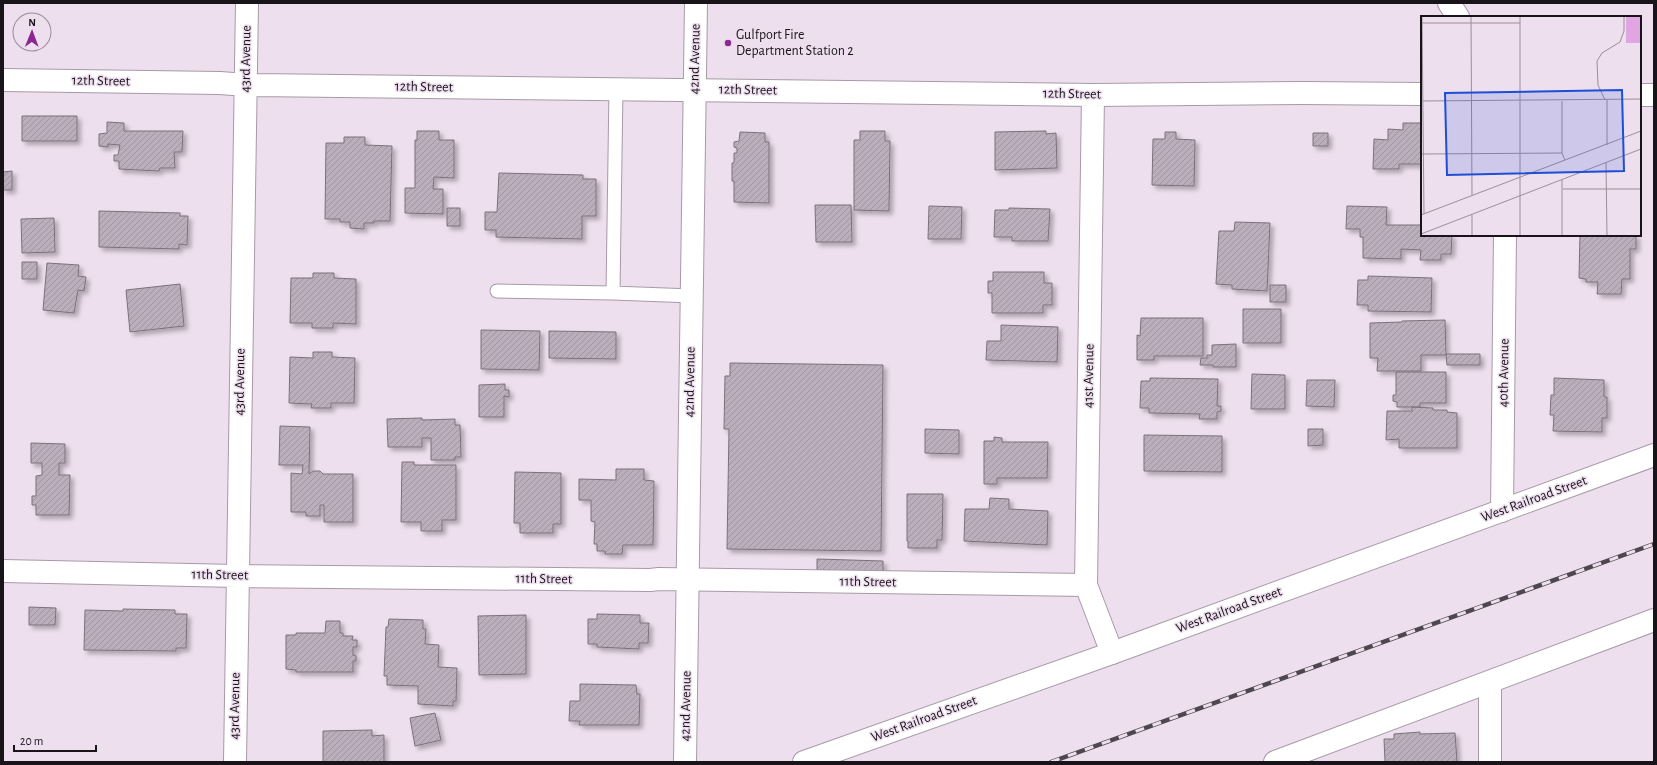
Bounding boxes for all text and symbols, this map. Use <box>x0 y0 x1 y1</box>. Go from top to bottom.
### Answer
north arrow <box>12 12 52 52</box>
inset map <box>1421 16 1641 236</box>
text: N <box>28 17 36 28</box>
street label: 42nd Avenue <box>687 24 703 94</box>
street label: 43rd Avenue <box>238 25 254 93</box>
place label: Gulfport Fire Department Station 2 <box>736 28 854 58</box>
marker: Gulfport Fire Department Station 2 <box>723 38 733 48</box>
street label: 12th Street <box>72 73 131 89</box>
street label: 12th Street <box>395 79 454 95</box>
street label: 12th Street <box>719 82 778 98</box>
street label: 12th Street <box>1043 86 1102 102</box>
street label: 40th Avenue <box>1496 338 1512 408</box>
street label: 41st Avenue <box>1081 344 1097 408</box>
street label: 42nd Avenue <box>682 347 698 417</box>
street label: 43rd Avenue <box>232 348 248 416</box>
street label: West Railroad Street <box>1479 473 1589 525</box>
street label: 11th Street <box>192 568 249 583</box>
street label: 11th Street <box>516 572 573 587</box>
street label: 11th Street <box>840 575 897 590</box>
street label: West Railroad Street <box>1174 584 1284 636</box>
street label: 42nd Avenue <box>678 671 694 741</box>
street label: 43rd Avenue <box>227 672 243 740</box>
street label: West Railroad Street <box>869 693 979 745</box>
scale bar <box>14 727 96 753</box>
text: 20 m <box>20 735 43 747</box>

